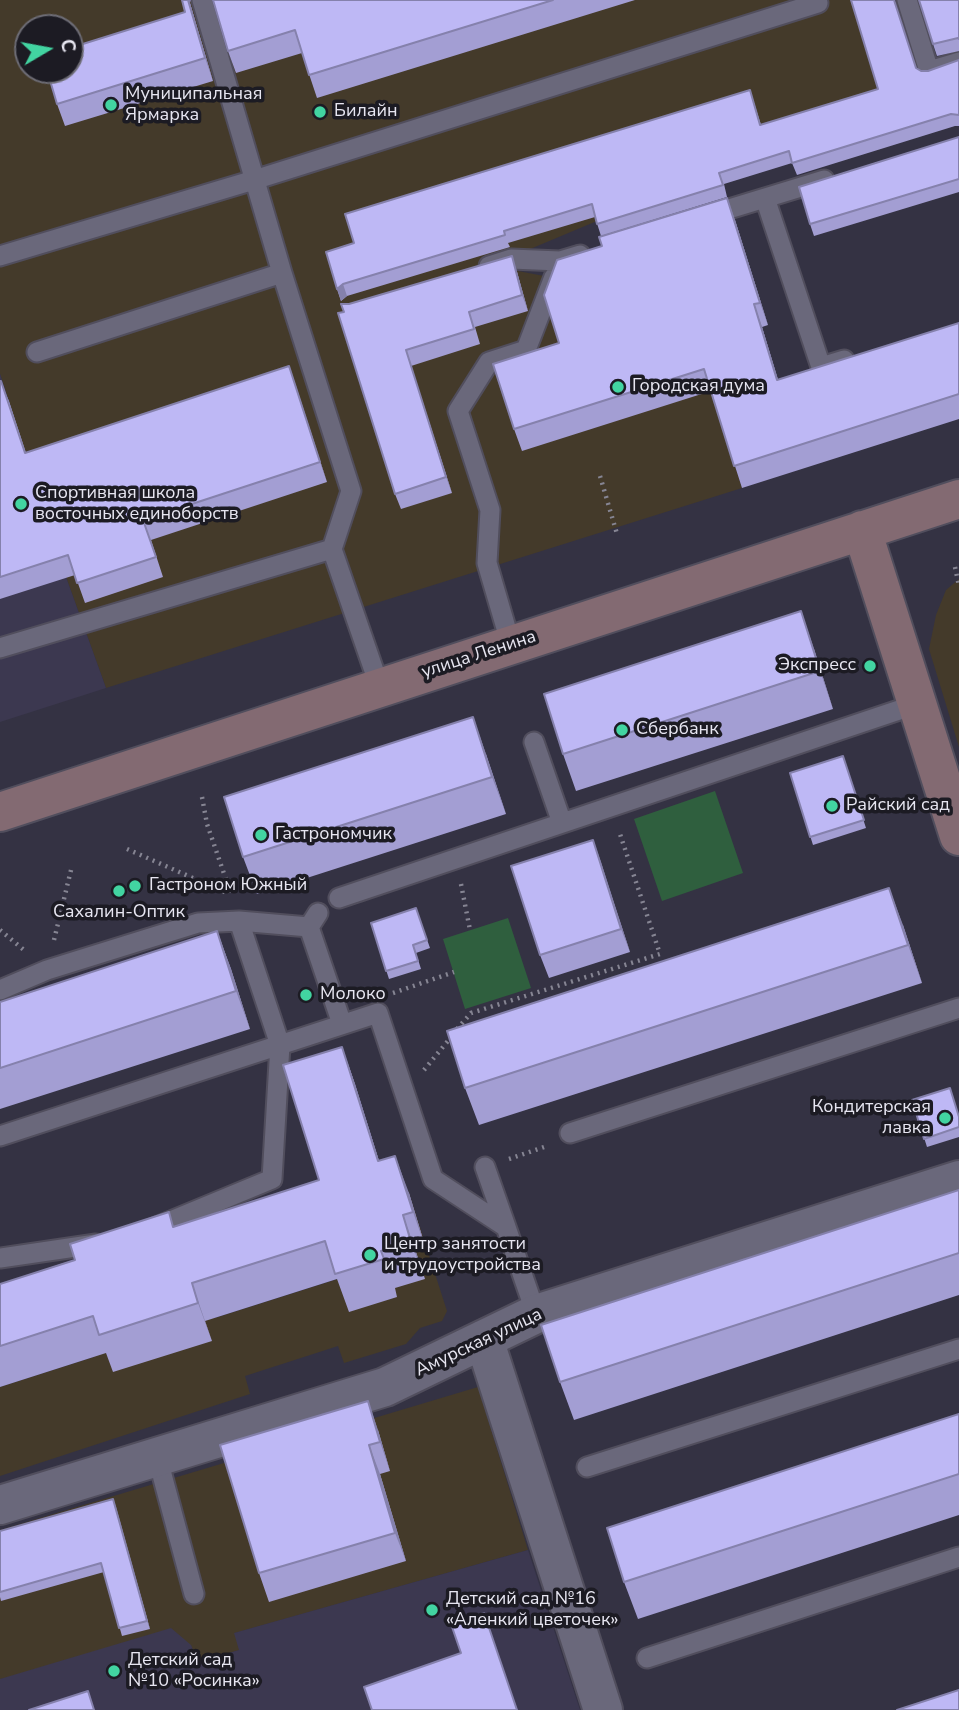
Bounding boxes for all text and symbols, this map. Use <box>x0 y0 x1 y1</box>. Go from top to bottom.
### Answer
north arrow <box>14 14 84 84</box>
text: С <box>54 37 82 54</box>
place label: Муниципальная Ярмарка <box>125 84 262 126</box>
marker: Муниципальная Ярмарка <box>103 97 119 113</box>
place label: Билайн <box>334 101 398 123</box>
marker: Билайн <box>312 104 328 120</box>
place label: Городская дума <box>632 376 765 398</box>
marker: Городская дума <box>610 379 626 395</box>
place label: Спортивная школа восточных единоборств <box>35 483 239 526</box>
marker: Спортивная школа восточных единоборств <box>13 496 29 512</box>
street label: улица Ленина <box>419 626 539 684</box>
place label: Экспресс <box>778 655 856 677</box>
marker: Экспресс <box>862 658 878 674</box>
place label: Сбербанк <box>636 719 719 741</box>
marker: Сбербанк <box>614 722 630 738</box>
place label: Райский сад <box>846 795 950 817</box>
marker: Райский сад <box>824 798 840 814</box>
place label: Гастрономчик <box>275 824 392 846</box>
marker: Гастрономчик <box>253 827 269 843</box>
place label: Гастроном Южный <box>149 875 307 897</box>
marker: Гастроном Южный <box>127 878 143 894</box>
marker: Сахалин-Оптик <box>111 883 127 899</box>
place label: Сахалин-Оптик <box>53 902 185 924</box>
place label: Молоко <box>320 984 386 1006</box>
marker: Молоко <box>298 987 314 1003</box>
place label: Кондитерская лавка <box>812 1097 931 1140</box>
marker: Кондитерская лавка <box>937 1110 953 1126</box>
place label: Центр занятости и трудоустройства <box>384 1234 541 1276</box>
marker: Центр занятости и трудоустройства <box>362 1247 378 1263</box>
street label: Амурская улица <box>412 1304 546 1382</box>
place label: Детский сад №16 «Аленкий цветочек» <box>446 1589 618 1632</box>
marker: Детский сад №16 «Аленкий цветочек» <box>424 1602 440 1618</box>
place label: Детский сад №10 «Росинка» <box>128 1650 260 1692</box>
marker: Детский сад №10 «Росинка» <box>106 1663 122 1679</box>

